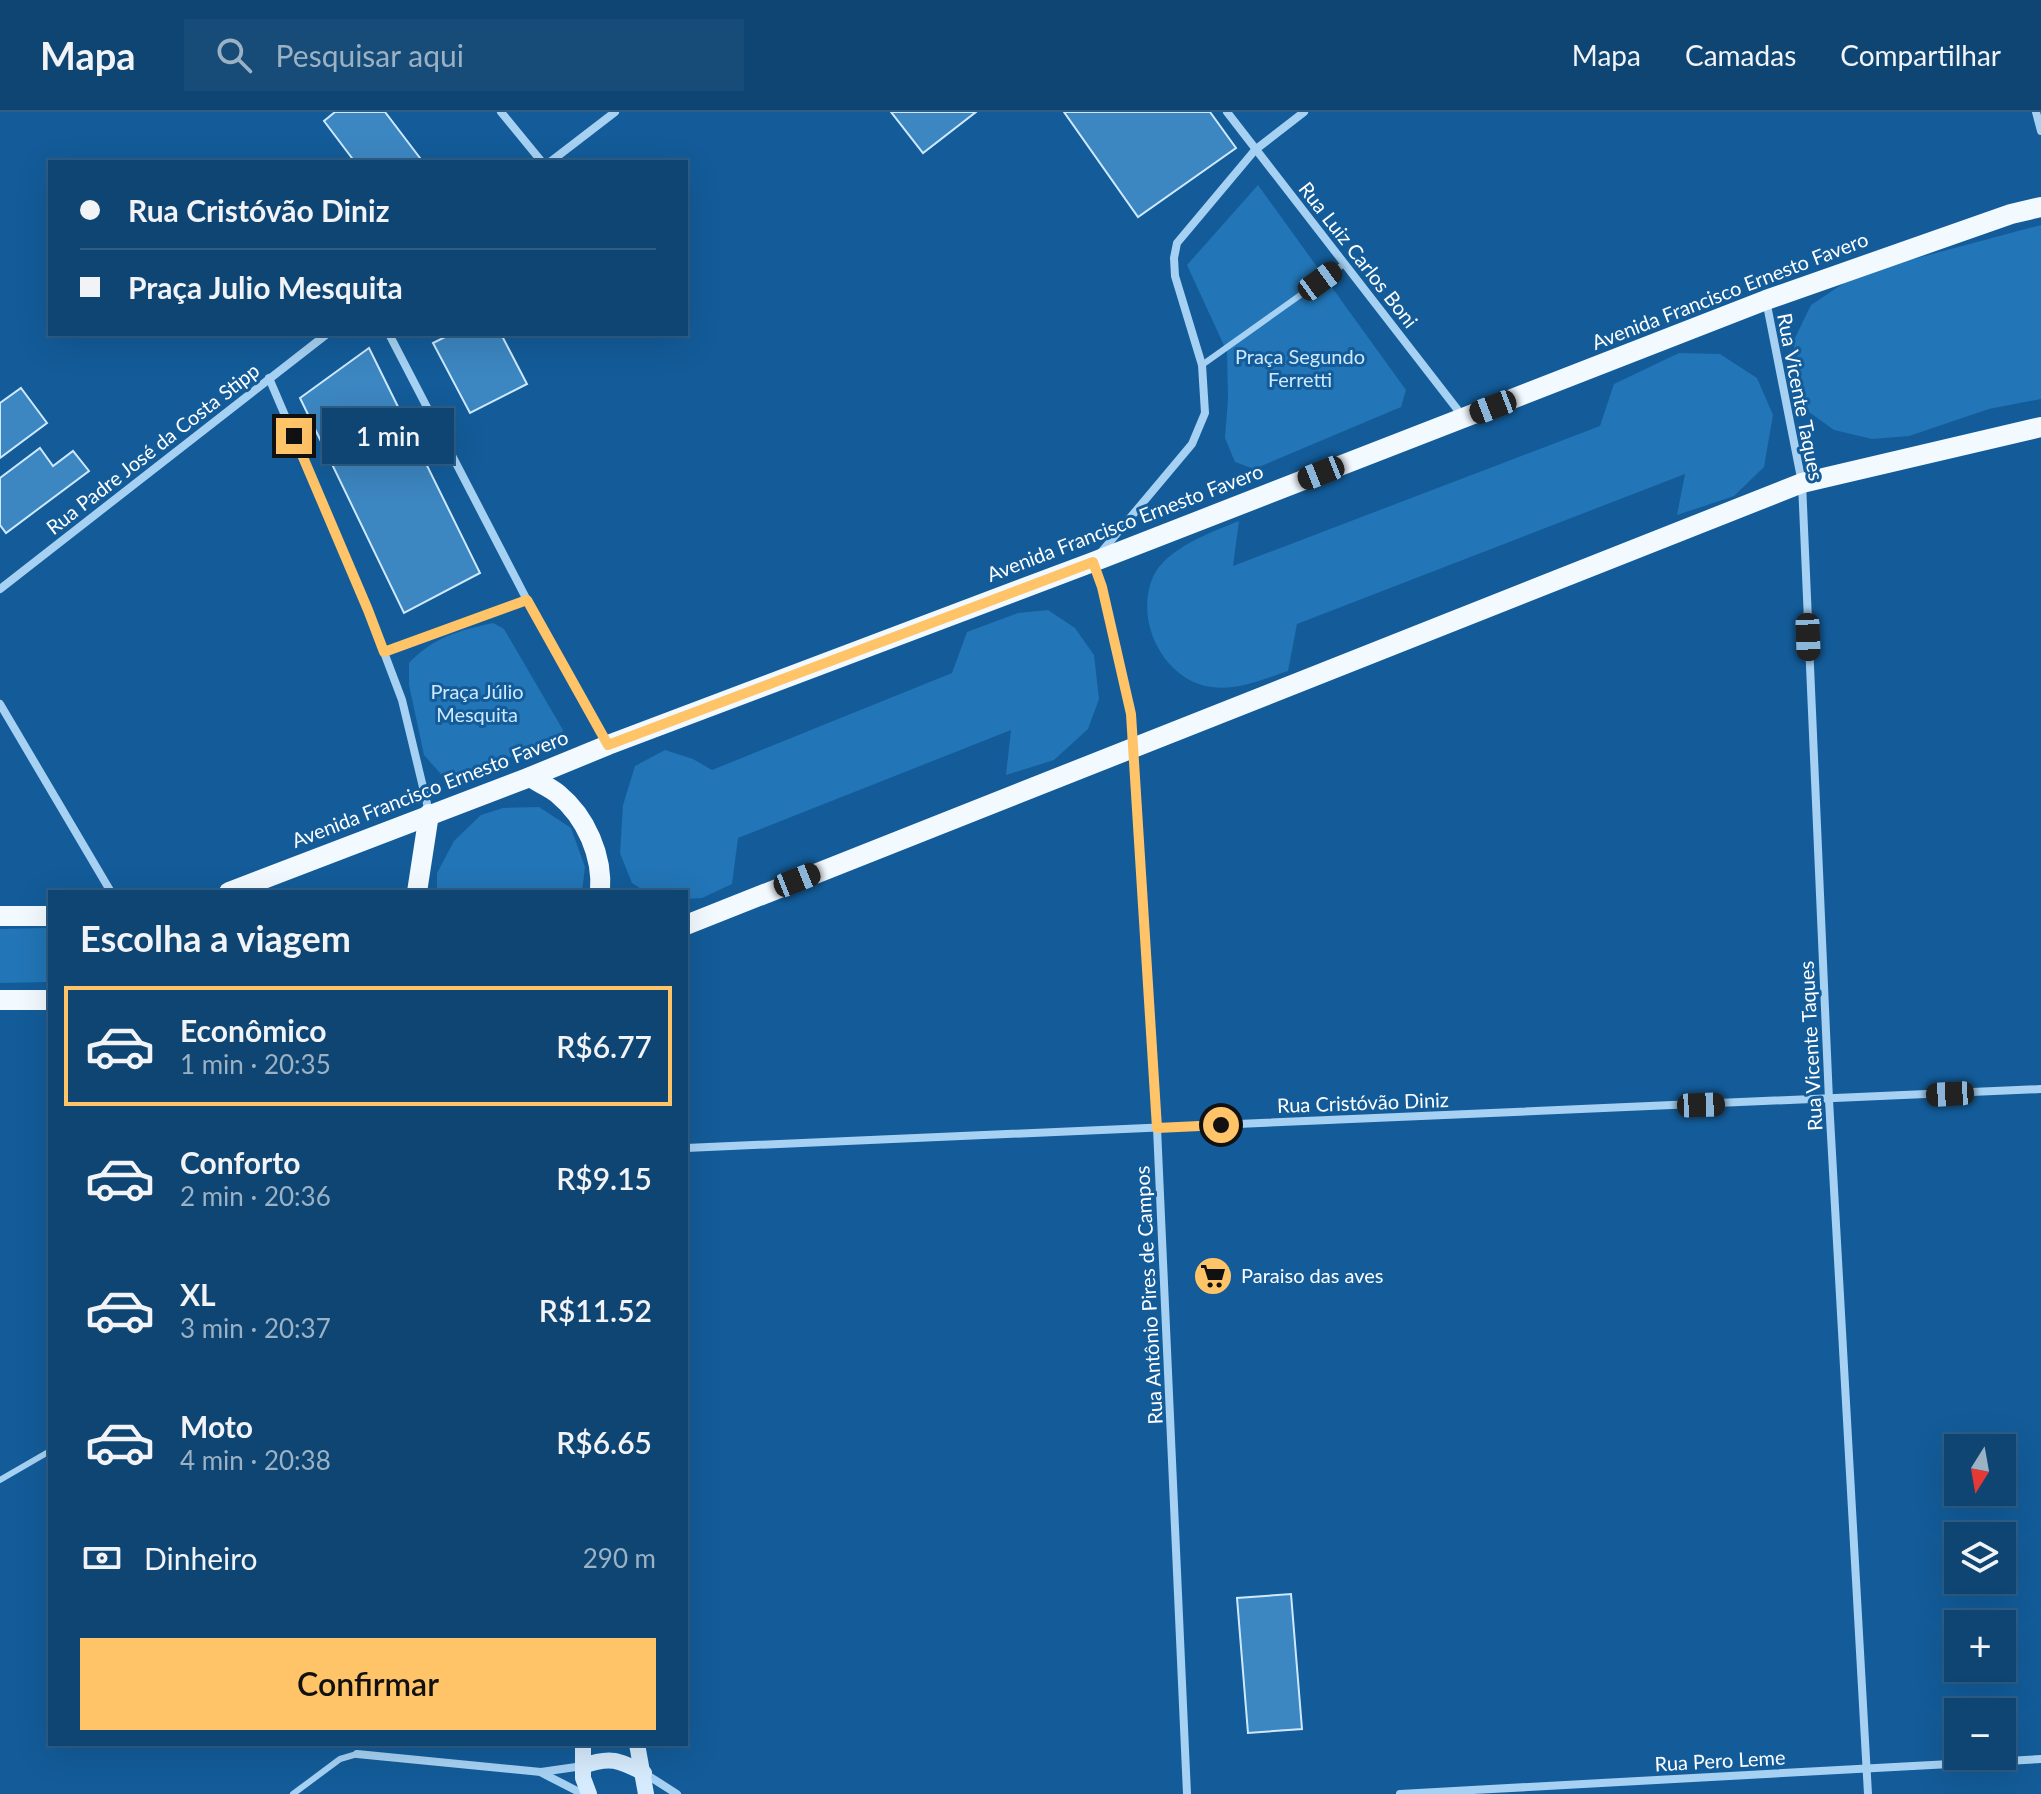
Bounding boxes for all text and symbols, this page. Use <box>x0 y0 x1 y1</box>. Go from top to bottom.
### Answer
search box <box>184 19 744 91</box>
text: Mapa <box>40 32 136 78</box>
icon: search <box>212 33 256 77</box>
text: Pesquisar aqui <box>276 37 464 73</box>
text: Mapa <box>1572 38 1641 72</box>
text: Camadas <box>1685 38 1796 72</box>
text: Compartilhar <box>1840 38 2001 72</box>
street label: Rua Luiz Carlos Boni <box>1294 177 1423 332</box>
text: Rua Cristóvão Diniz <box>128 192 389 228</box>
street label: Avenida Francisco Ernesto Favero <box>1588 226 1871 354</box>
car <box>1294 257 1346 305</box>
text: Praça Julio Mesquita <box>128 269 403 305</box>
street label: Rua Vicente Taques <box>1773 311 1829 483</box>
park label: Praça Segundo Ferretti <box>1235 344 1365 391</box>
street label: Rua Padre José da Costa Stipp <box>41 358 264 539</box>
car <box>1466 387 1520 427</box>
callout: 1 min <box>322 408 454 464</box>
route end <box>276 418 312 454</box>
text: 1 min <box>356 420 420 452</box>
car <box>1294 453 1348 493</box>
street label: Avenida Francisco Ernesto Favero <box>983 458 1266 586</box>
car <box>1795 613 1821 661</box>
park label: Praça Júlio Mesquita <box>430 679 524 726</box>
street label: Avenida Francisco Ernesto Favero <box>288 724 571 852</box>
car <box>770 860 824 900</box>
text: Escolha a viagem <box>80 916 351 960</box>
street label: Rua Vicente Taques <box>1794 960 1826 1132</box>
icon: car <box>84 1010 156 1082</box>
text: Econômico <box>180 1012 326 1048</box>
text: R$6.77 <box>556 1028 652 1064</box>
text: 1 min · 20:35 <box>180 1048 331 1080</box>
car <box>1925 1081 1975 1107</box>
street label: Rua Cristóvão Diniz <box>1277 1087 1449 1117</box>
car <box>1677 1092 1725 1118</box>
route start <box>1203 1107 1239 1143</box>
icon: car <box>84 1142 156 1214</box>
text: Conforto <box>180 1144 300 1180</box>
text: R$9.15 <box>556 1160 652 1196</box>
street label: Rua Antônio Pires de Campos <box>1129 1165 1167 1425</box>
text: 2 min · 20:36 <box>180 1180 331 1212</box>
supermarket icon: Paraiso das aves <box>1192 1255 1234 1297</box>
place label: Paraiso das aves <box>1241 1263 1384 1287</box>
icon: car <box>84 1274 156 1346</box>
text: XL <box>180 1276 216 1312</box>
text: R$11.52 <box>539 1292 652 1328</box>
text: 3 min · 20:37 <box>180 1312 331 1344</box>
icon: car <box>84 1406 156 1478</box>
text: Moto <box>180 1408 253 1444</box>
text: R$6.65 <box>556 1424 652 1460</box>
north arrow <box>1944 1434 2016 1506</box>
map controls <box>1944 1434 2016 1770</box>
text: 4 min · 20:38 <box>180 1444 331 1476</box>
button: layers <box>1944 1522 2016 1594</box>
icon: cash <box>80 1536 124 1580</box>
text: Dinheiro <box>144 1540 258 1576</box>
text: 290 m <box>583 1542 656 1574</box>
button: + <box>1944 1610 2016 1682</box>
button: Confirmar <box>80 1638 656 1730</box>
button: − <box>1944 1698 2016 1770</box>
street label: Rua Pero Leme <box>1654 1745 1786 1775</box>

